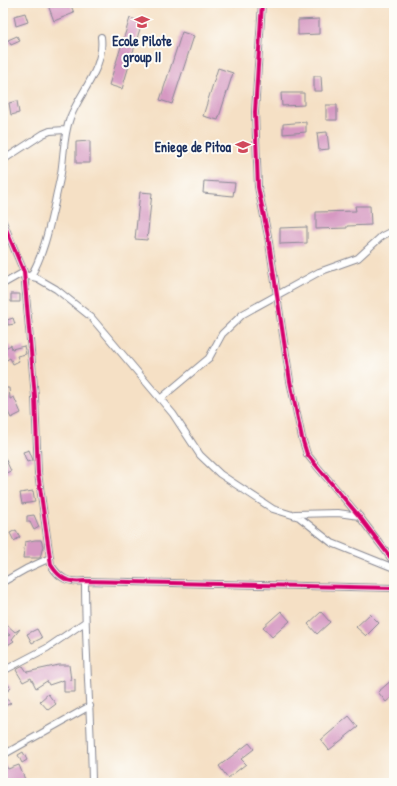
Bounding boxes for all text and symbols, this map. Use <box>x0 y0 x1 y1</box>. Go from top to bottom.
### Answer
school or university icon: Ecole Pilote group II <box>133 13 151 31</box>
place label: Ecole Pilote group II <box>112 31 172 68</box>
place label: Eniege de Pitoa <box>155 137 231 158</box>
school or university icon: Eniege de Pitoa <box>234 138 252 156</box>

